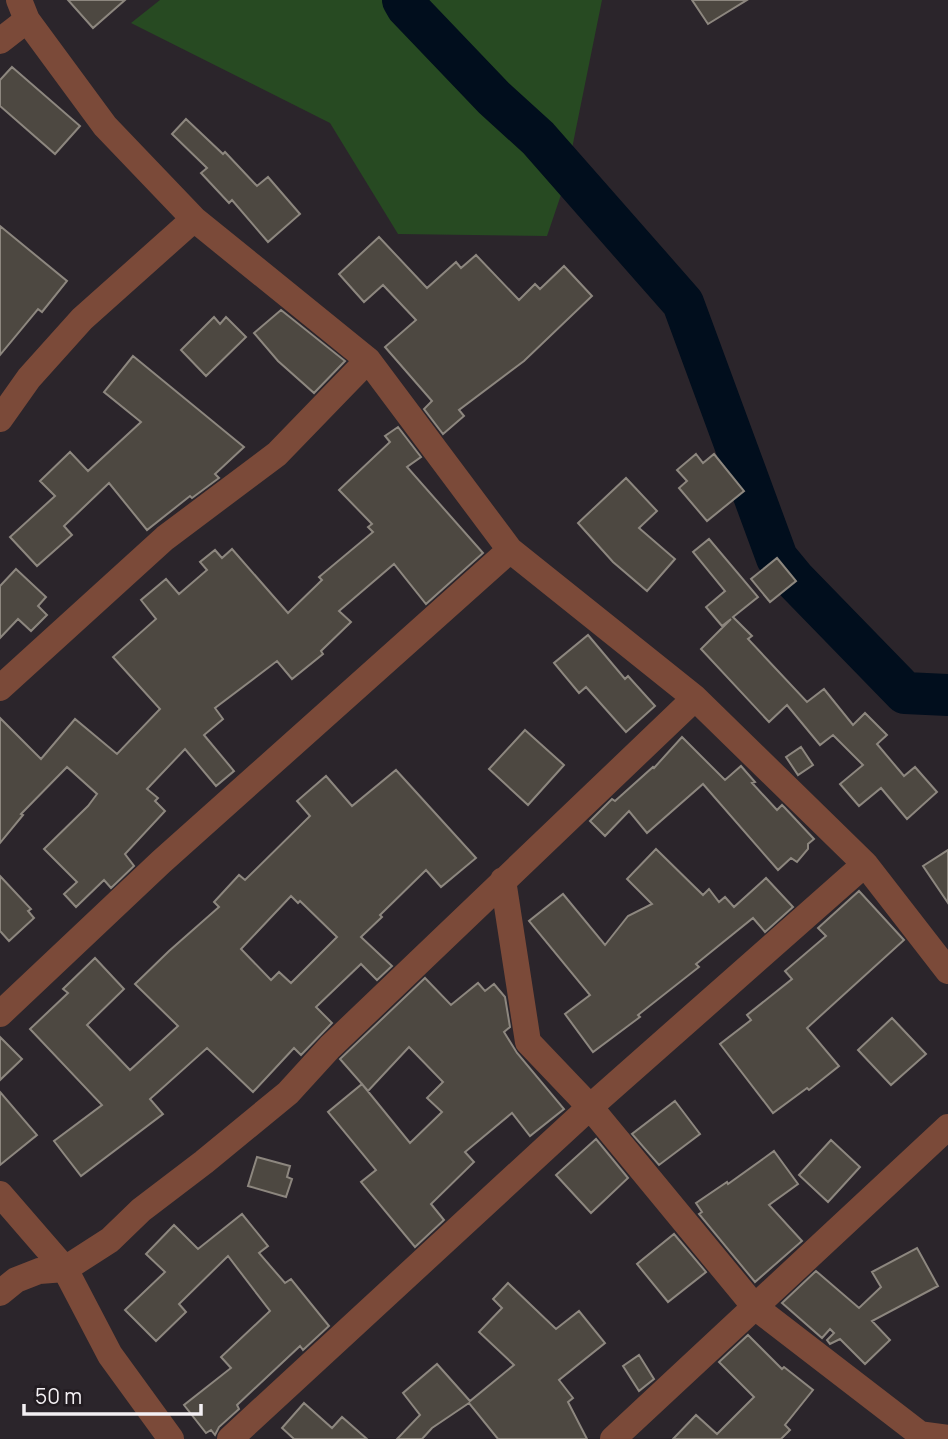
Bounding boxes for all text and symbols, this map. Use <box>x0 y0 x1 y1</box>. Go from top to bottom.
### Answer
scale bar <box>24 1372 201 1416</box>
text: 50 m <box>35 1382 82 1410</box>

